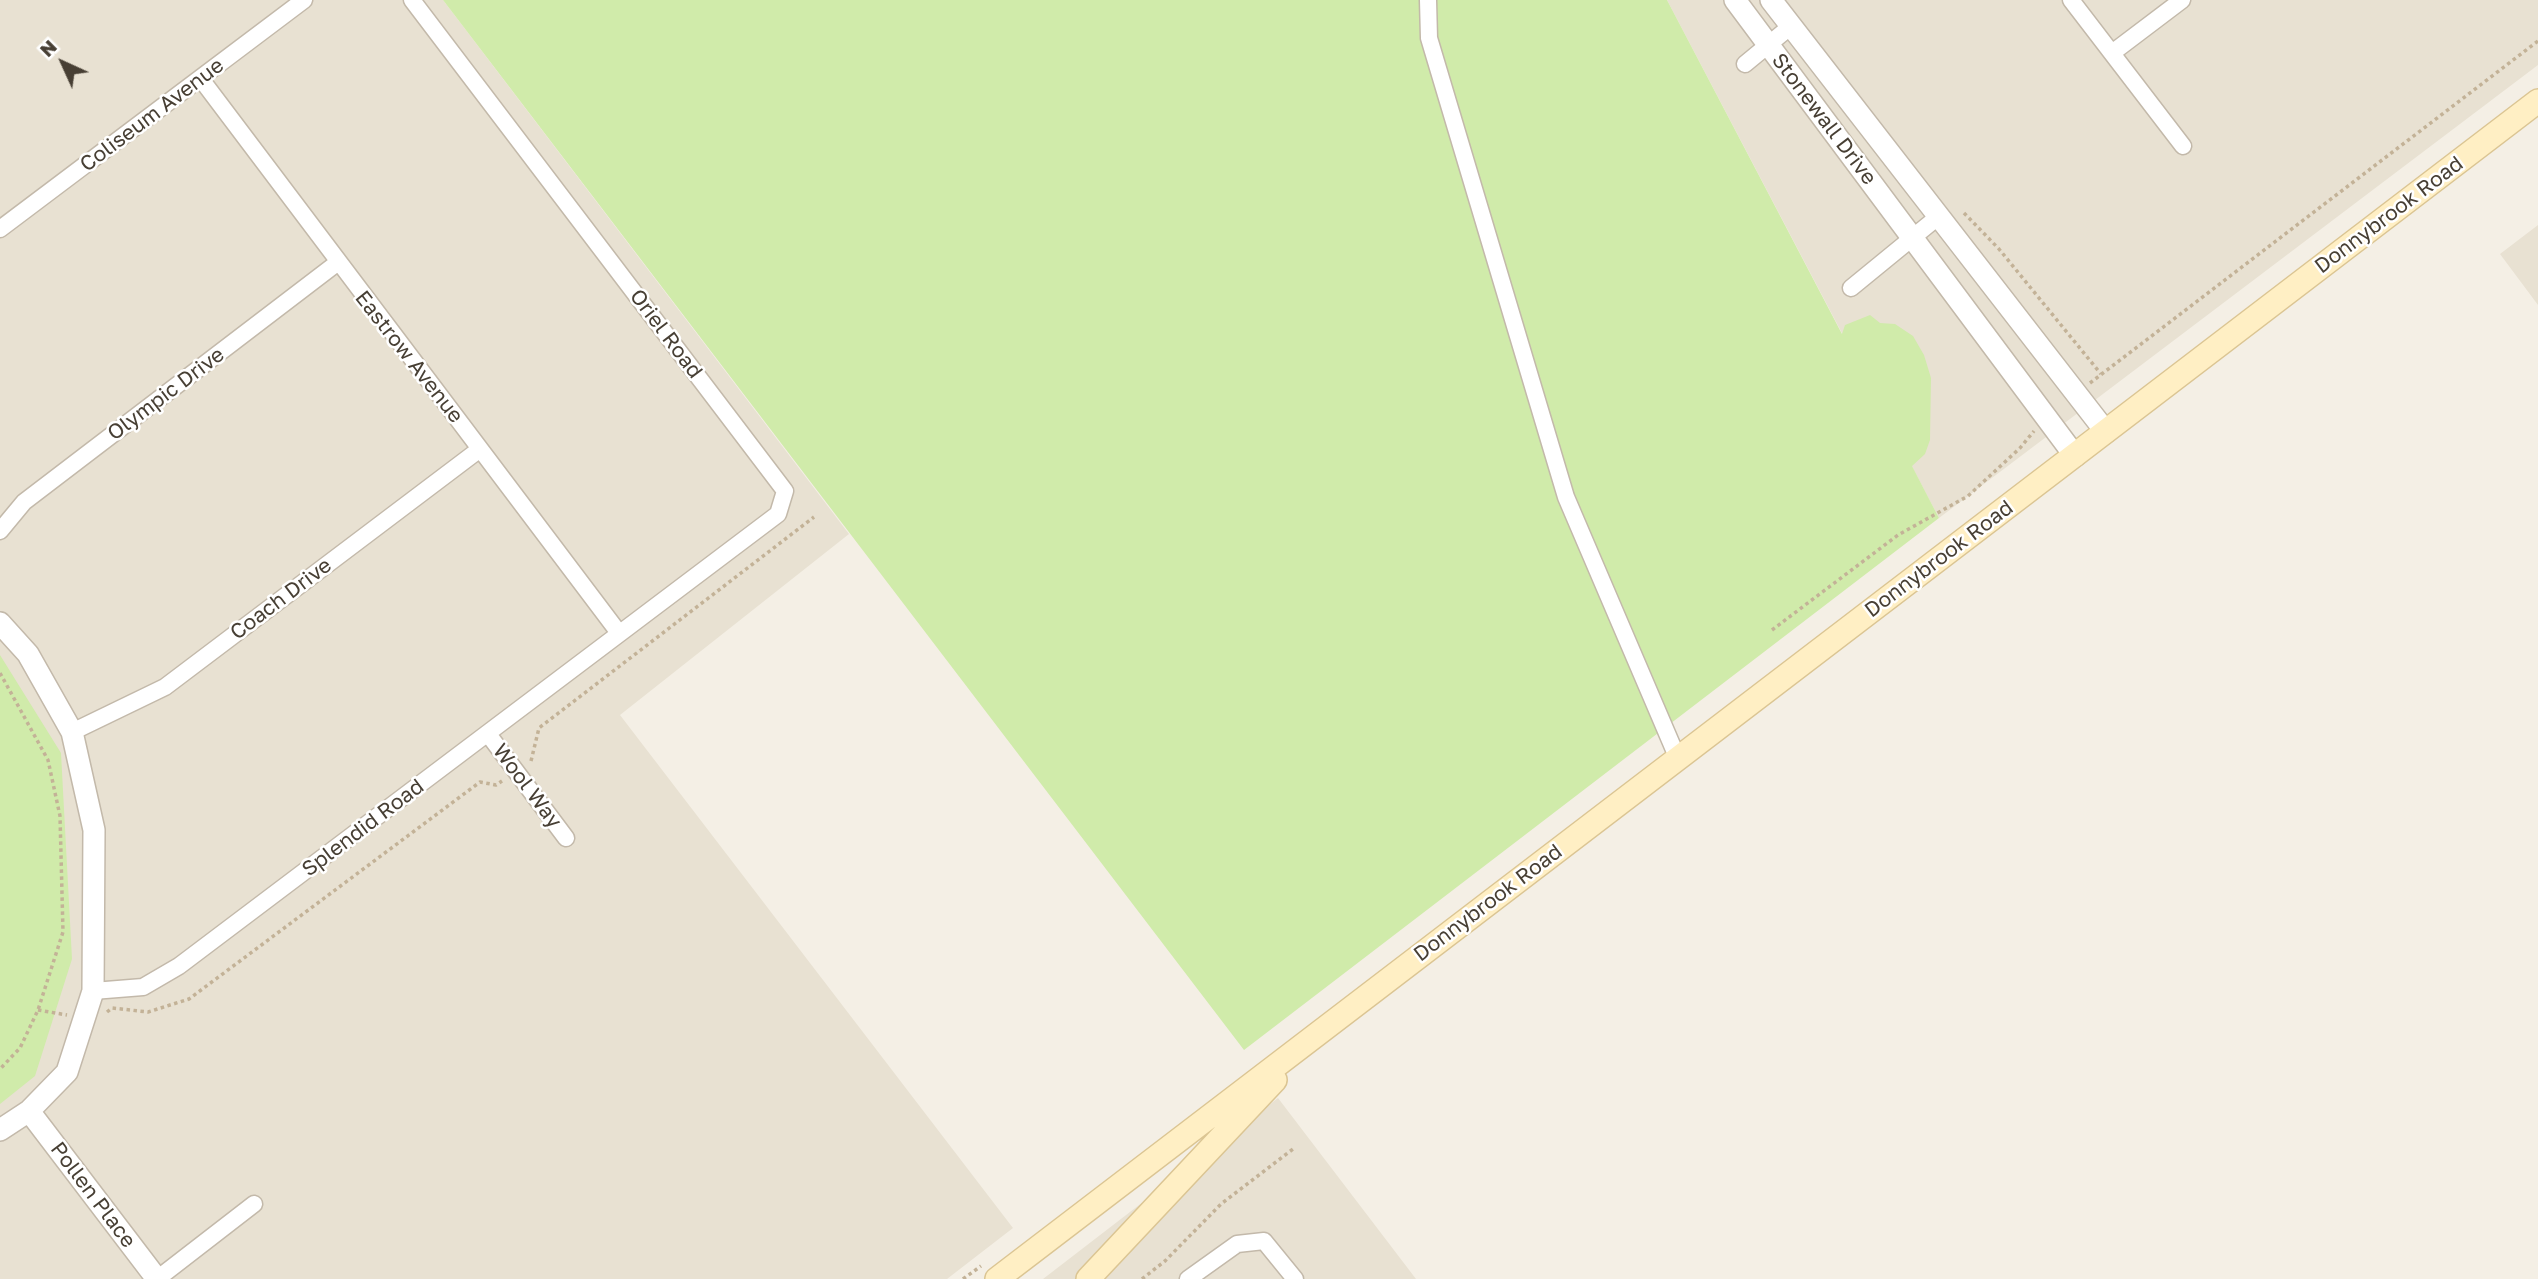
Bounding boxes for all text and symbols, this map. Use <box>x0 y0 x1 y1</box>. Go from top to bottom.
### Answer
north arrow <box>28 28 98 98</box>
text: N <box>35 35 61 61</box>
street label: Stonewall Drive <box>1766 48 1882 190</box>
street label: Coliseum Avenue <box>75 53 229 177</box>
street label: Donnybrook Road <box>2310 151 2468 279</box>
street label: Oriel Road <box>624 285 708 383</box>
street label: Eastrow Avenue <box>350 286 468 428</box>
street label: Olympic Drive <box>103 342 229 446</box>
street label: Donnybrook Road <box>1860 495 2018 623</box>
street label: Coach Drive <box>225 553 337 645</box>
street label: Wool Way <box>487 739 567 833</box>
street label: Splendid Road <box>297 774 429 882</box>
street label: Donnybrook Road <box>1409 839 1567 967</box>
street label: Pollen Place <box>45 1137 141 1253</box>

